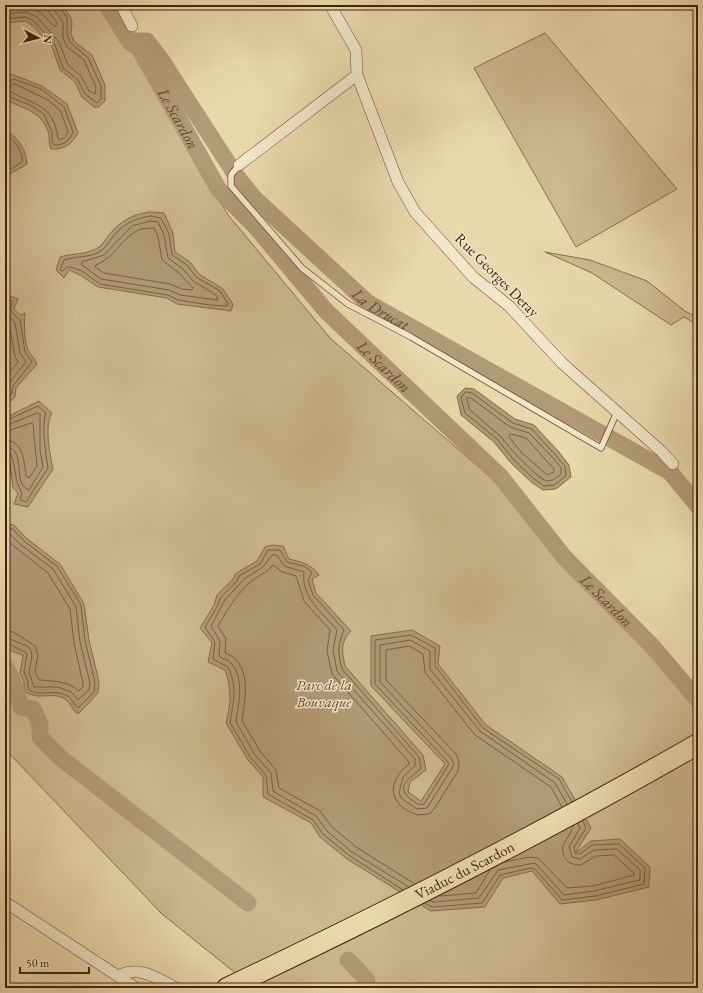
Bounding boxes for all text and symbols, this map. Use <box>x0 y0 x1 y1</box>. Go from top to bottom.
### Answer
north arrow <box>18 18 58 58</box>
text: N <box>40 34 55 45</box>
water label: Le Scardon <box>152 83 204 153</box>
street label: Rue Georges Deray <box>451 229 544 321</box>
water label: La Drucat <box>347 283 414 336</box>
water label: Le Scardon <box>351 335 415 397</box>
water label: Le Scardon <box>575 569 637 632</box>
park label: Parc de la Bouvaque <box>296 675 352 712</box>
street label: Viaduc du Scardon <box>411 837 517 904</box>
scale bar <box>20 949 89 975</box>
text: 50 m <box>26 955 50 971</box>

